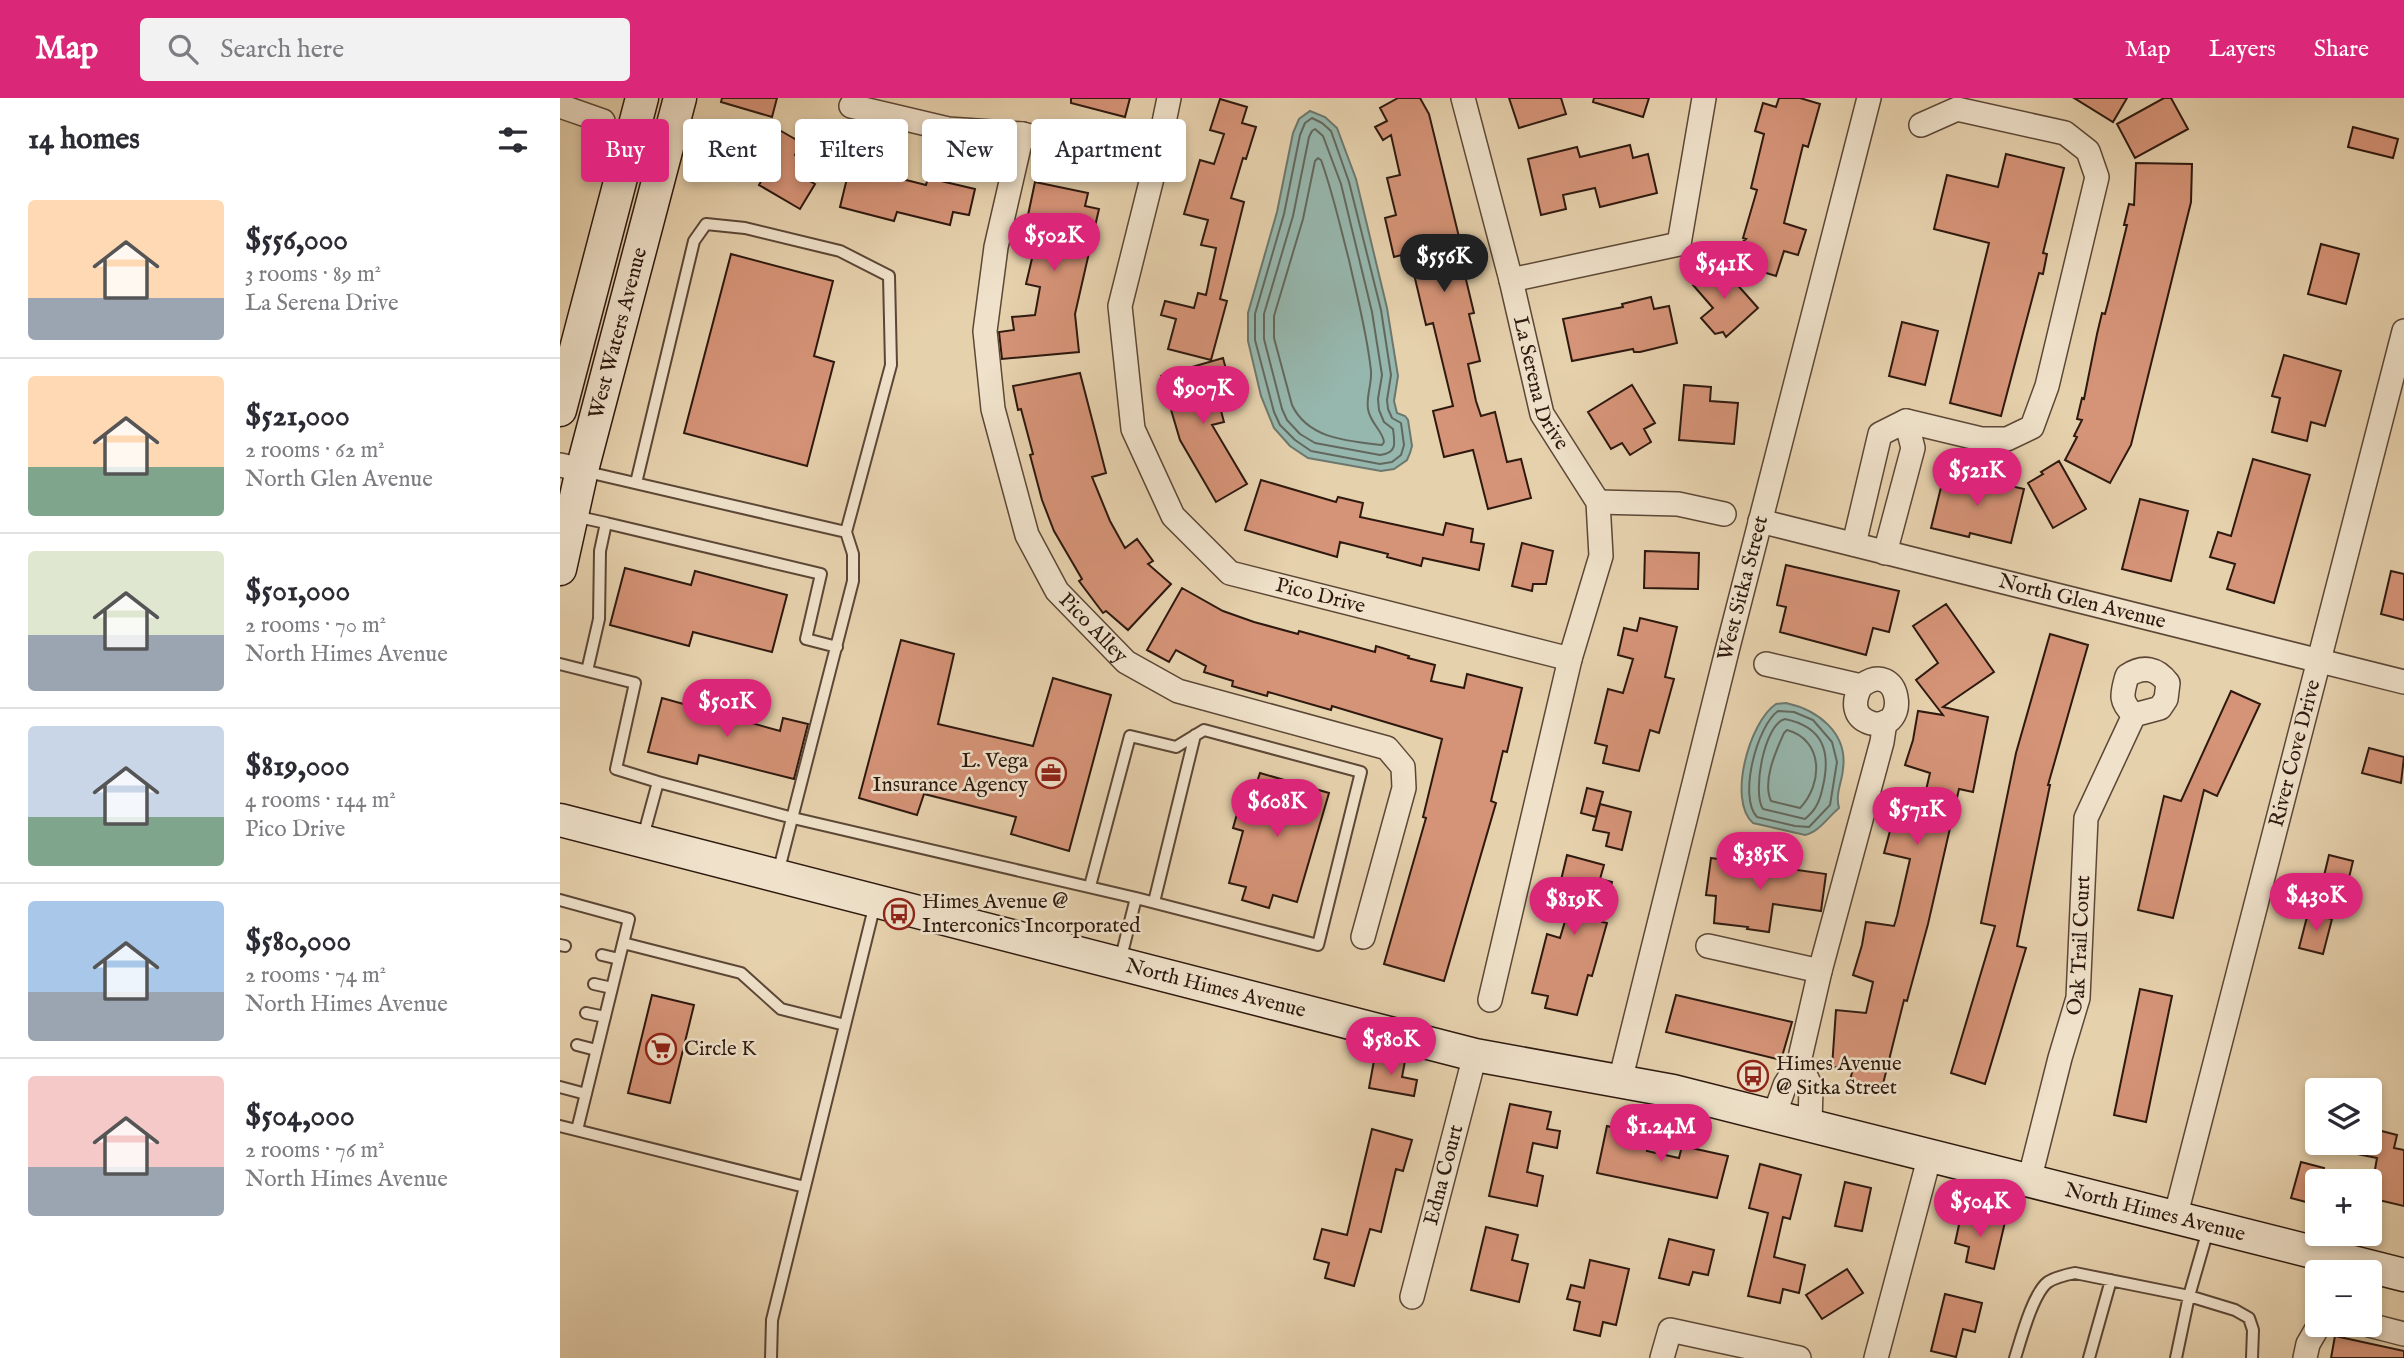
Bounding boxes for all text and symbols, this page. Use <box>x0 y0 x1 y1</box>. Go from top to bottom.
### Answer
search box <box>140 18 630 81</box>
text: Map <box>35 28 98 70</box>
icon: search <box>164 30 202 68</box>
text: Search here <box>220 33 344 66</box>
text: Map <box>2125 34 2171 65</box>
text: Layers <box>2209 34 2276 65</box>
text: Share <box>2314 34 2369 65</box>
chip: Buy <box>581 119 669 182</box>
chip: Rent <box>683 119 781 182</box>
chip: Filters <box>795 119 908 182</box>
chip: New <box>922 119 1017 182</box>
chip: Apartment <box>1031 119 1186 182</box>
text: 14 homes <box>28 121 140 159</box>
icon: filters <box>494 121 532 159</box>
pin: $502K <box>1005 214 1103 273</box>
text: $502K <box>1024 221 1084 250</box>
text: $556,000 <box>245 222 348 260</box>
icon: home <box>84 228 168 312</box>
pin: $556K <box>1395 234 1493 294</box>
text: $556K <box>1416 242 1472 271</box>
pin: $541K <box>1675 242 1773 301</box>
street label: West Waters Avenue <box>583 244 654 422</box>
text: $541K <box>1695 249 1753 278</box>
text: 3 rooms · 89 m² <box>245 260 381 289</box>
text: La Serena Drive <box>245 289 398 318</box>
street label: La Serena Drive <box>1506 314 1575 456</box>
pin: $907K <box>1154 366 1252 426</box>
text: $907K <box>1172 374 1234 403</box>
text: $521,000 <box>245 398 350 436</box>
icon: home <box>84 404 168 488</box>
text: 2 rooms · 62 m² <box>245 436 385 465</box>
pin: $521K <box>1928 448 2026 508</box>
text: $521K <box>1949 456 2005 485</box>
text: North Glen Avenue <box>245 465 433 494</box>
street label: West Sitka Street <box>1712 513 1775 663</box>
street label: North Glen Avenue <box>1996 568 2169 636</box>
street label: Pico Drive <box>1273 572 1368 620</box>
text: $501,000 <box>245 573 350 611</box>
icon: home <box>84 579 168 663</box>
street label: Pico Alley <box>1053 587 1134 670</box>
text: 2 rooms · 70 m² <box>245 611 386 640</box>
text: North Himes Avenue <box>245 640 448 669</box>
street label: River Cove Drive <box>2263 676 2327 830</box>
pin: $501K <box>678 680 776 739</box>
text: $501K <box>698 687 756 716</box>
text: $819,000 <box>245 748 350 786</box>
place label: L. Vega Insurance Agency <box>873 748 1029 799</box>
icon: home <box>84 754 168 838</box>
office icon: L. Vega Insurance Agency <box>1034 756 1068 790</box>
pin: $608K <box>1228 780 1326 839</box>
text: 4 rooms · 144 m² <box>245 786 396 815</box>
text: $608K <box>1247 787 1307 816</box>
pin: $571K <box>1868 788 1966 847</box>
text: $571K <box>1888 795 1946 824</box>
text: Pico Drive <box>245 815 345 844</box>
pin: $385K <box>1711 832 1809 892</box>
text: $385K <box>1732 840 1788 869</box>
pin: $430K <box>2267 874 2365 933</box>
street label: Oak Trail Court <box>2060 875 2097 1019</box>
pin: $819K <box>1525 878 1623 937</box>
text: $430K <box>2286 881 2346 910</box>
text: $819K <box>1546 885 1603 914</box>
place label: Himes Avenue @ Interconics Incorporated <box>922 889 1141 940</box>
bus stop icon: Himes Avenue @ Interconics Incorporated <box>882 897 916 931</box>
text: $580,000 <box>245 923 351 961</box>
icon: home <box>84 929 168 1013</box>
street label: North Himes Avenue <box>1123 952 1309 1025</box>
text: 2 rooms · 74 m² <box>245 961 386 990</box>
text: North Himes Avenue <box>245 990 448 1019</box>
pin: $580K <box>1342 1018 1440 1077</box>
text: $580K <box>1362 1025 1420 1054</box>
supermarket icon: Circle K <box>644 1032 678 1066</box>
place label: Circle K <box>684 1036 757 1063</box>
place label: Himes Avenue @ Sitka Street <box>1776 1051 1902 1102</box>
bus stop icon: Himes Avenue @ Sitka Street <box>1736 1059 1770 1093</box>
map controls <box>2305 1078 2382 1337</box>
button: layers <box>2305 1078 2382 1155</box>
text: $504,000 <box>245 1098 355 1136</box>
icon: home <box>84 1104 168 1188</box>
pin: $1.24M <box>1604 1104 1718 1164</box>
text: $1.24M <box>1626 1112 1696 1141</box>
street label: Edna Court <box>1418 1122 1470 1228</box>
text: 2 rooms · 76 m² <box>245 1136 385 1165</box>
text: North Himes Avenue <box>245 1165 448 1194</box>
button: + <box>2305 1169 2382 1246</box>
street label: North Himes Avenue <box>2062 1177 2248 1248</box>
pin: $504K <box>1931 1180 2029 1239</box>
text: $504K <box>1950 1187 2010 1216</box>
button: − <box>2305 1260 2382 1337</box>

